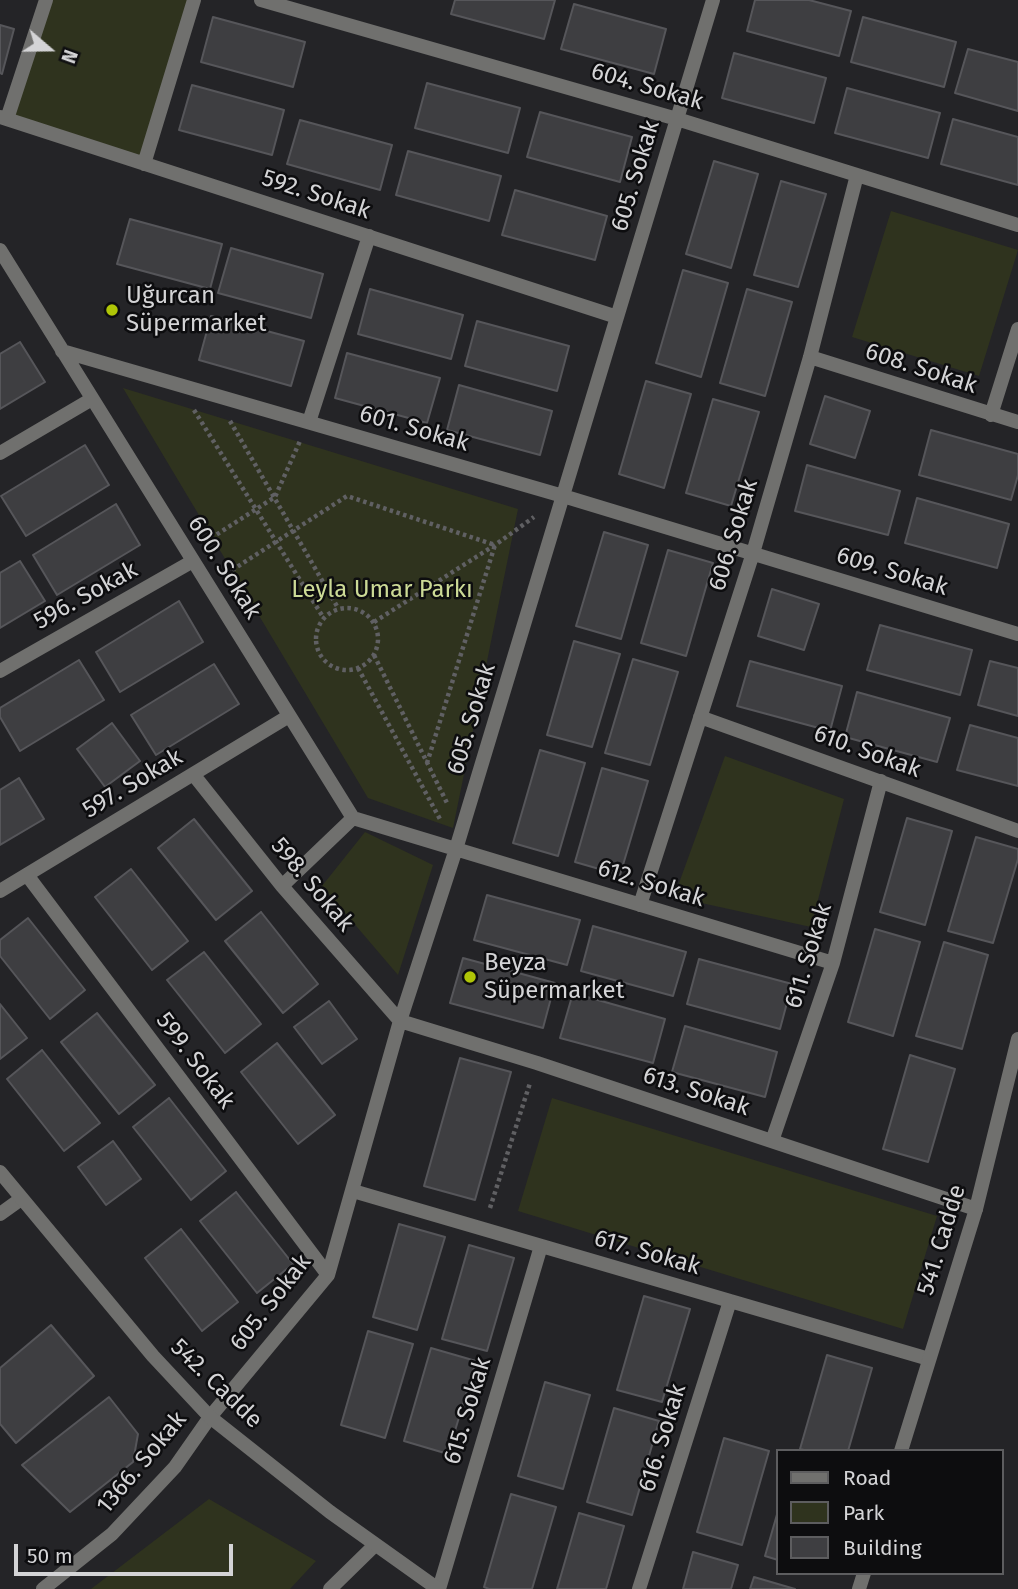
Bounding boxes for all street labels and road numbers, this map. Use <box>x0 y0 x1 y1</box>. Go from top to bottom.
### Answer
street label: 604. Sokak <box>588 57 706 117</box>
street label: 605. Sokak <box>605 117 667 235</box>
street label: 592. Sokak <box>258 164 374 226</box>
street label: 608. Sokak <box>861 337 981 401</box>
street label: 601. Sokak <box>356 400 472 458</box>
street label: 606. Sokak <box>703 476 765 594</box>
street label: 600. Sokak <box>181 511 267 625</box>
street label: 609. Sokak <box>833 541 951 603</box>
street label: 596. Sokak <box>29 556 143 636</box>
street label: 605. Sokak <box>441 660 503 778</box>
street label: 610. Sokak <box>810 719 924 785</box>
street label: 597. Sokak <box>78 743 188 825</box>
street label: 598. Sokak <box>264 832 360 938</box>
street label: 612. Sokak <box>594 854 708 914</box>
street label: 611. Sokak <box>779 900 839 1012</box>
street label: 599. Sokak <box>149 1007 241 1115</box>
street label: 613. Sokak <box>639 1061 753 1123</box>
street label: 541. Cadde <box>912 1181 972 1299</box>
street label: 617. Sokak <box>591 1224 703 1282</box>
street label: 605. Sokak <box>224 1249 318 1357</box>
street label: 542. Cadde <box>164 1333 268 1435</box>
street label: 615. Sokak <box>438 1354 498 1468</box>
street label: 616. Sokak <box>633 1381 693 1495</box>
street label: 1366. Sokak <box>91 1406 193 1520</box>

